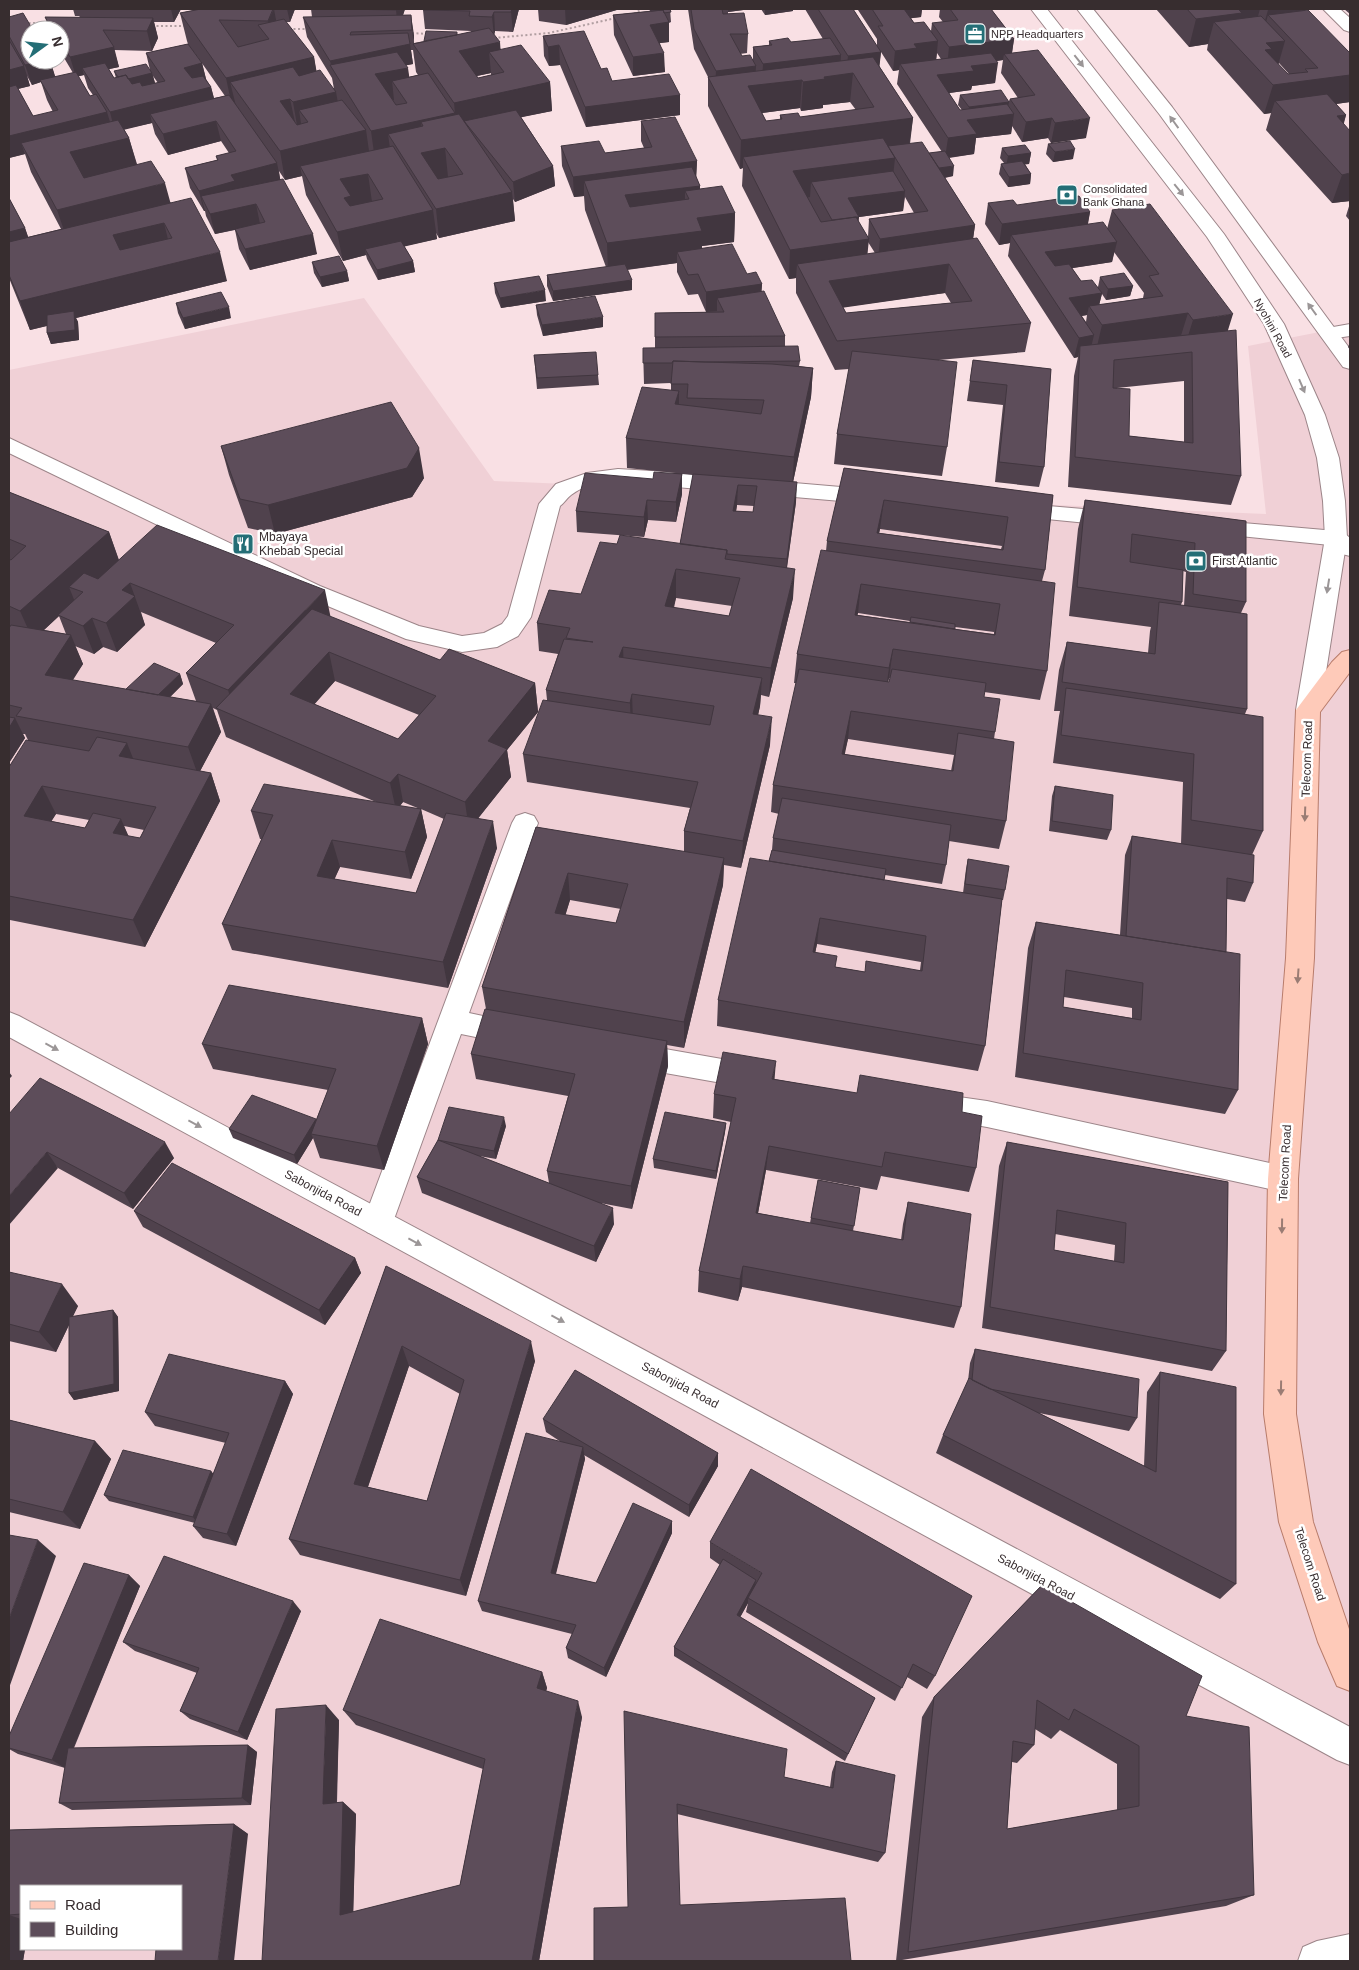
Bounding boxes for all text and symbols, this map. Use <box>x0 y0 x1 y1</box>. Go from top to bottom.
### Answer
north arrow <box>20 20 70 70</box>
office icon: NPP Headquarters <box>963 22 987 46</box>
place label: NPP Headquarters <box>991 28 1084 40</box>
text: N <box>49 35 67 49</box>
one-way arrow <box>1074 54 1085 67</box>
one-way arrow <box>1169 115 1179 129</box>
bank icon: Consolidated Bank Ghana <box>1055 183 1079 207</box>
place label: Consolidated Bank Ghana <box>1083 183 1147 208</box>
one-way arrow <box>1173 183 1184 196</box>
street label: Nyohini Road <box>1252 296 1294 360</box>
one-way arrow <box>1307 302 1317 316</box>
one-way arrow <box>1299 378 1307 393</box>
place label: Mbayaya Khebab Special <box>259 530 343 558</box>
restaurant icon: Mbayaya Khebab Special <box>231 532 255 556</box>
bank icon: First Atlantic <box>1184 549 1208 573</box>
place label: First Atlantic <box>1212 554 1277 568</box>
one-way arrow <box>1324 579 1332 595</box>
street label: Telecom Road <box>1299 720 1315 798</box>
one-way arrow <box>1300 806 1308 822</box>
one-way arrow <box>1294 969 1302 985</box>
one-way arrow <box>44 1043 59 1051</box>
one-way arrow <box>187 1120 202 1128</box>
street label: Telecom Road <box>1276 1124 1294 1202</box>
street label: Sabonjida Road <box>282 1167 364 1219</box>
one-way arrow <box>1278 1218 1286 1234</box>
one-way arrow <box>408 1238 422 1247</box>
one-way arrow <box>551 1315 565 1324</box>
street label: Sabonjida Road <box>639 1359 721 1411</box>
one-way arrow <box>1276 1381 1284 1397</box>
street label: Telecom Road <box>1291 1525 1329 1603</box>
street label: Sabonjida Road <box>995 1551 1077 1603</box>
legend <box>20 1885 182 1950</box>
text: Road <box>65 1896 101 1913</box>
text: Building <box>65 1921 118 1938</box>

